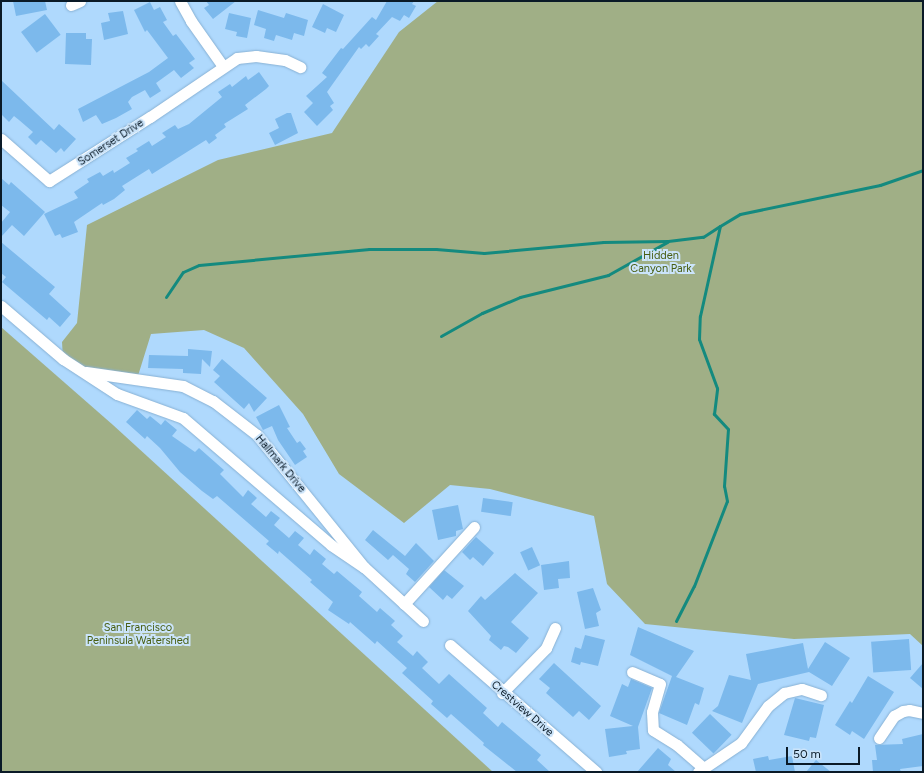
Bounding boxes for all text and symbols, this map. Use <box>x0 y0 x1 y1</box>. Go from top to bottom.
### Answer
street label: Somerset Drive <box>76 117 146 169</box>
park label: Hidden Canyon Park <box>630 250 692 276</box>
street label: Hallmark Drive <box>252 433 308 495</box>
park label: San Francisco Peninsula Watershed <box>87 622 189 648</box>
street label: Crestview Drive <box>488 678 556 740</box>
scale bar <box>788 739 862 765</box>
text: 50 m <box>793 747 821 761</box>

